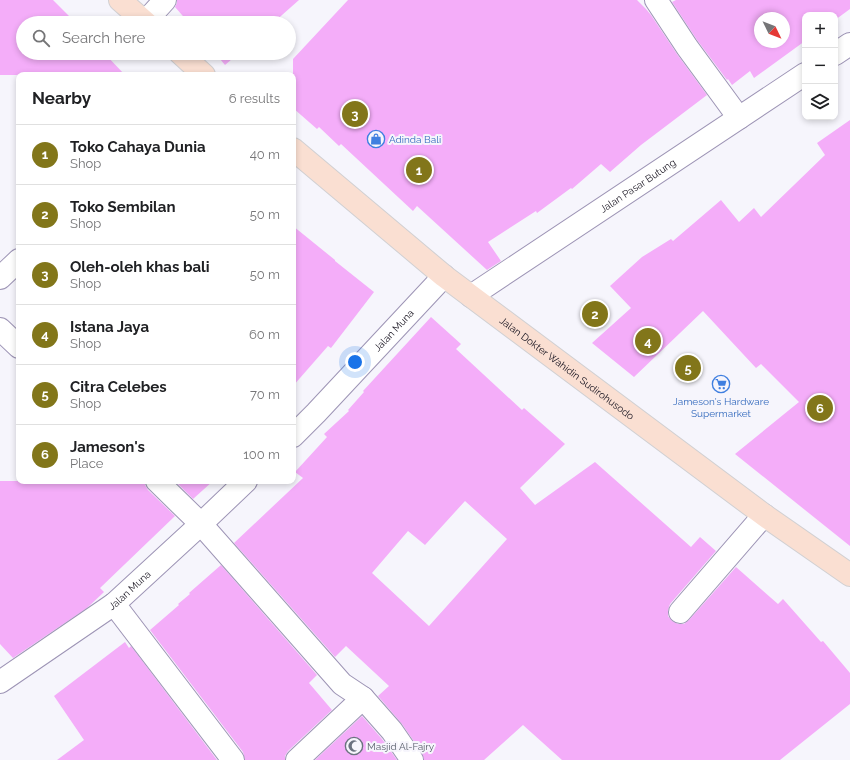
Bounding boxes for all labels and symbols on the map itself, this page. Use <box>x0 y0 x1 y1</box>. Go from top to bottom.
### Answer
north arrow <box>754 12 790 48</box>
pin: 3 <box>342 99 368 129</box>
shop icon: Adinda Bali <box>366 129 386 149</box>
place label: Adinda Bali <box>389 134 441 145</box>
pin: 1 <box>406 155 432 185</box>
street label: Jalan Pasar Butung <box>598 156 677 214</box>
pin: 2 <box>582 299 608 329</box>
street label: Jalan Muna <box>371 307 416 353</box>
street label: Jalan Dokter Wahidin Sudirohusodo <box>498 314 636 422</box>
pin: 4 <box>635 326 661 356</box>
your location <box>345 352 365 372</box>
pin: 5 <box>675 353 701 383</box>
supermarket icon: Jameson's Hardware Supermarket <box>711 374 731 394</box>
pin: 6 <box>807 393 833 423</box>
place label: Jameson's Hardware Supermarket <box>673 396 769 419</box>
street label: Jalan Muna <box>106 568 153 612</box>
mosque icon: Masjid Al-Fajry <box>344 736 364 756</box>
place label: Masjid Al-Fajry <box>367 741 435 752</box>

